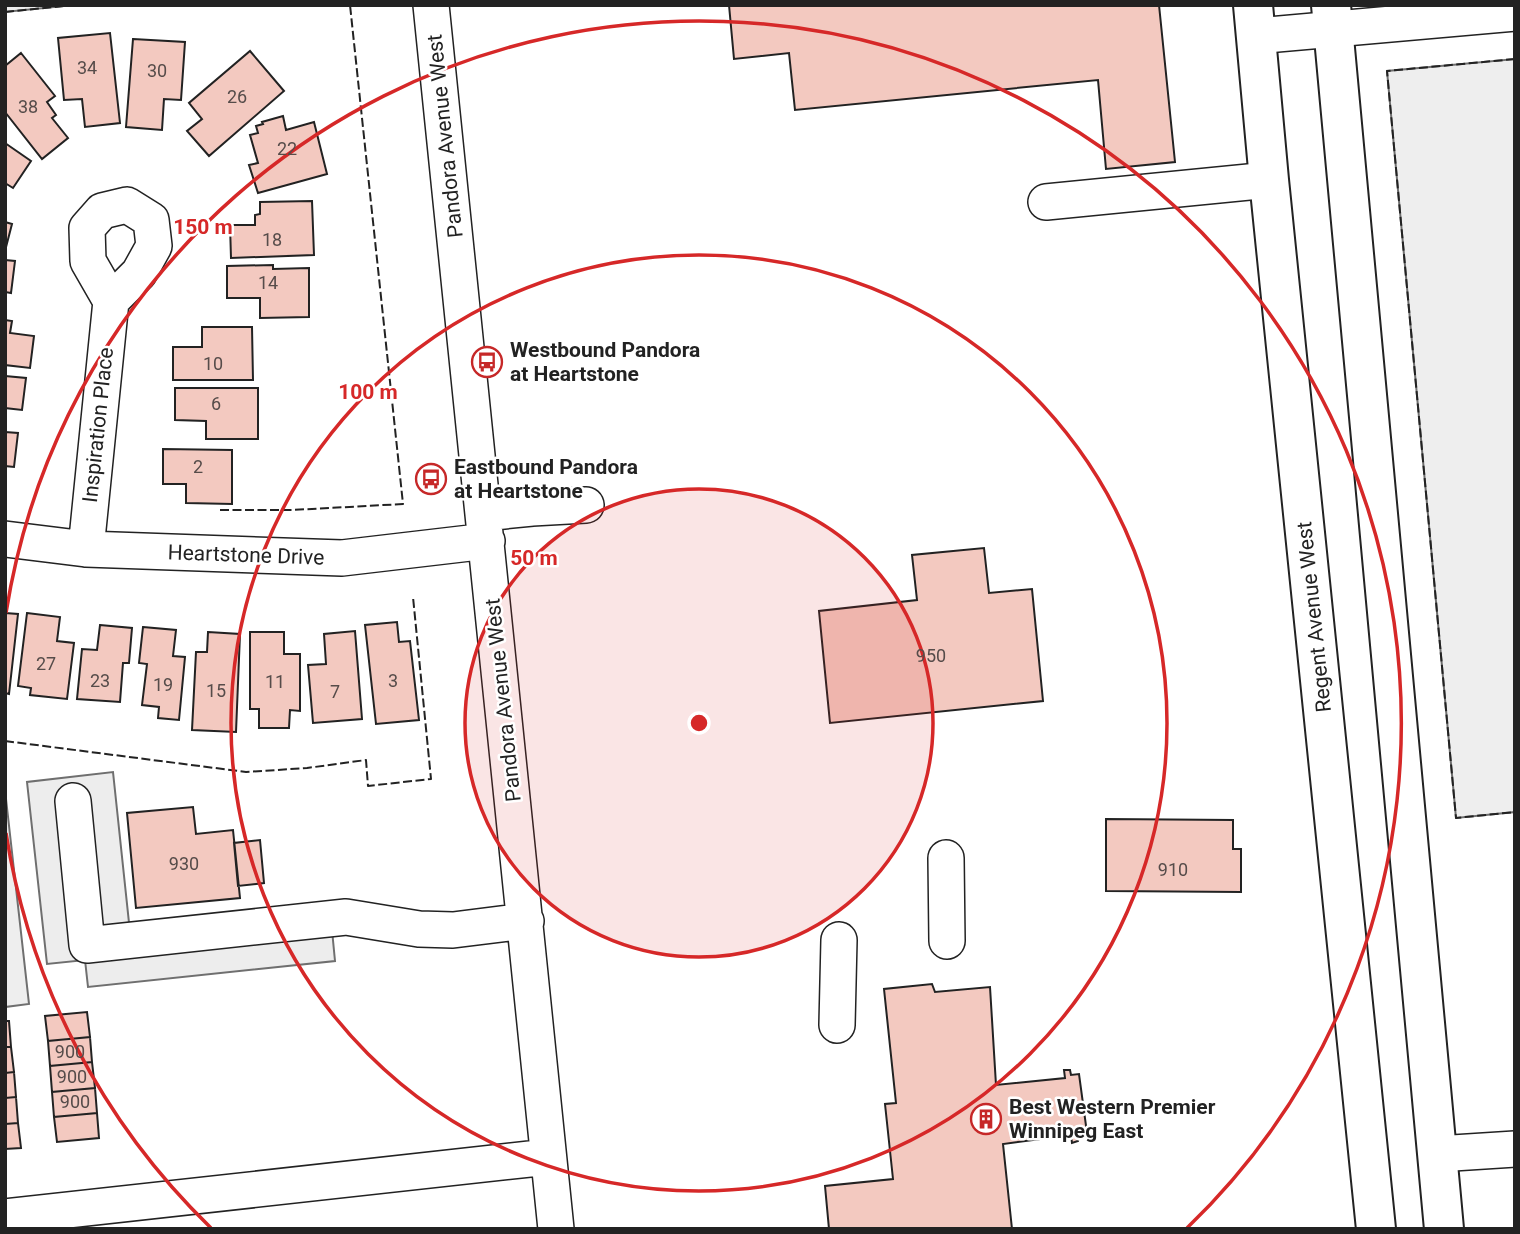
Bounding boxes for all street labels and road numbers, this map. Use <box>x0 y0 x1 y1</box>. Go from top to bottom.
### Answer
street label: Pandora Avenue West <box>422 33 468 239</box>
street label: Inspiration Place <box>78 346 118 504</box>
street label: Regent Avenue West <box>1292 520 1336 714</box>
street label: Heartstone Drive <box>167 540 325 570</box>
street label: Pandora Avenue West <box>480 597 526 803</box>

